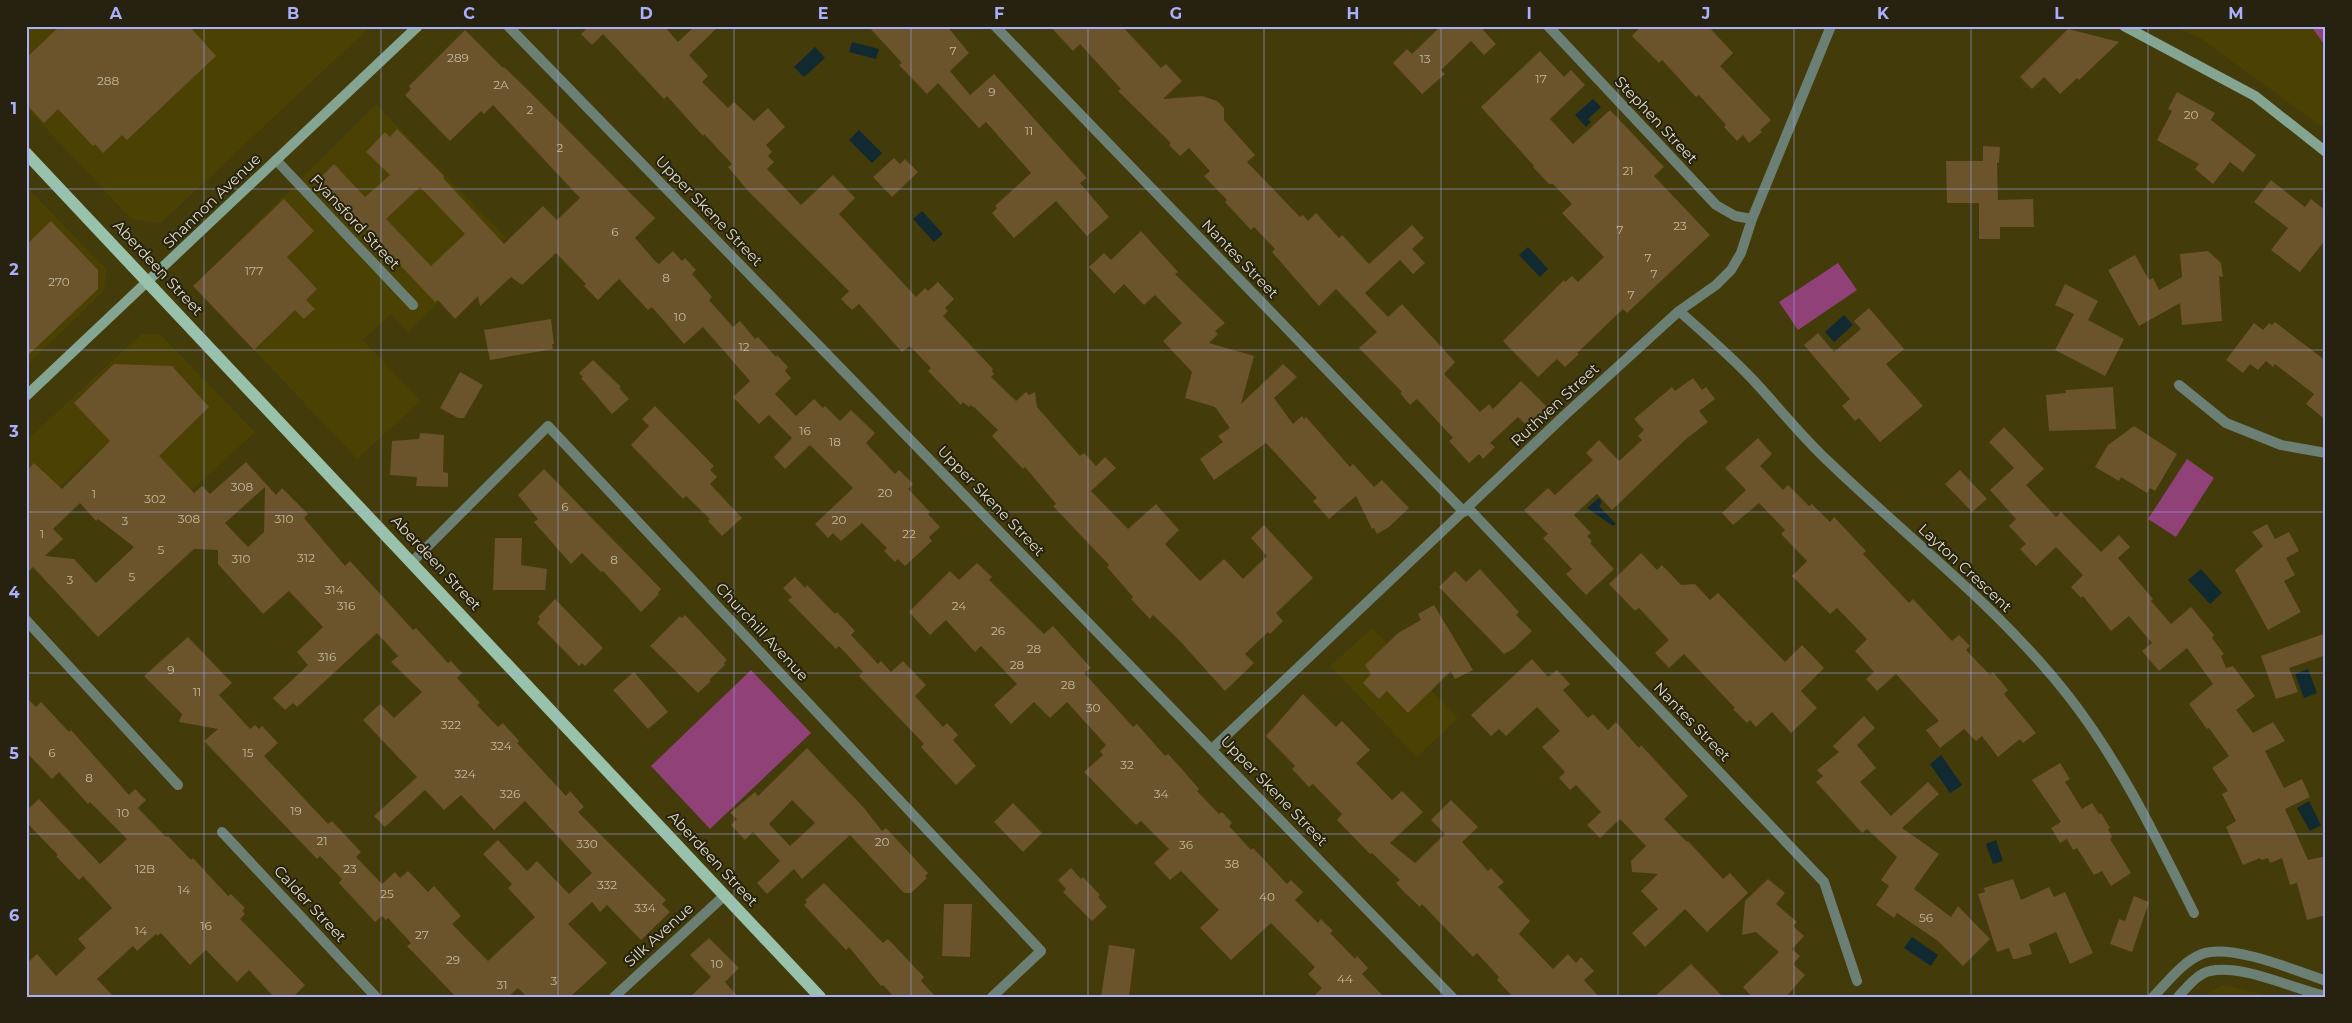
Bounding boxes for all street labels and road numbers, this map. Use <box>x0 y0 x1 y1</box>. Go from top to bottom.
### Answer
street label: Stephen Street <box>1611 72 1702 167</box>
street label: Shannon Avenue <box>159 149 265 252</box>
street label: Upper Skene Street <box>652 151 767 270</box>
street label: Fyansford Street <box>306 170 404 273</box>
street label: Nantes Street <box>1198 215 1283 302</box>
street label: Aberdeen Street <box>109 216 207 319</box>
street label: Ruthven Street <box>1507 359 1603 450</box>
street label: Upper Skene Street <box>934 441 1049 560</box>
street label: Aberdeen Street <box>387 511 485 614</box>
street label: Layton Crescent <box>1914 519 2016 616</box>
street label: Churchill Avenue <box>712 578 813 685</box>
street label: Nantes Street <box>1650 678 1735 765</box>
street label: Upper Skene Street <box>1217 731 1332 850</box>
street label: Aberdeen Street <box>664 807 762 910</box>
street label: Calder Street <box>270 861 351 946</box>
street label: Silk Avenue <box>620 899 697 971</box>

